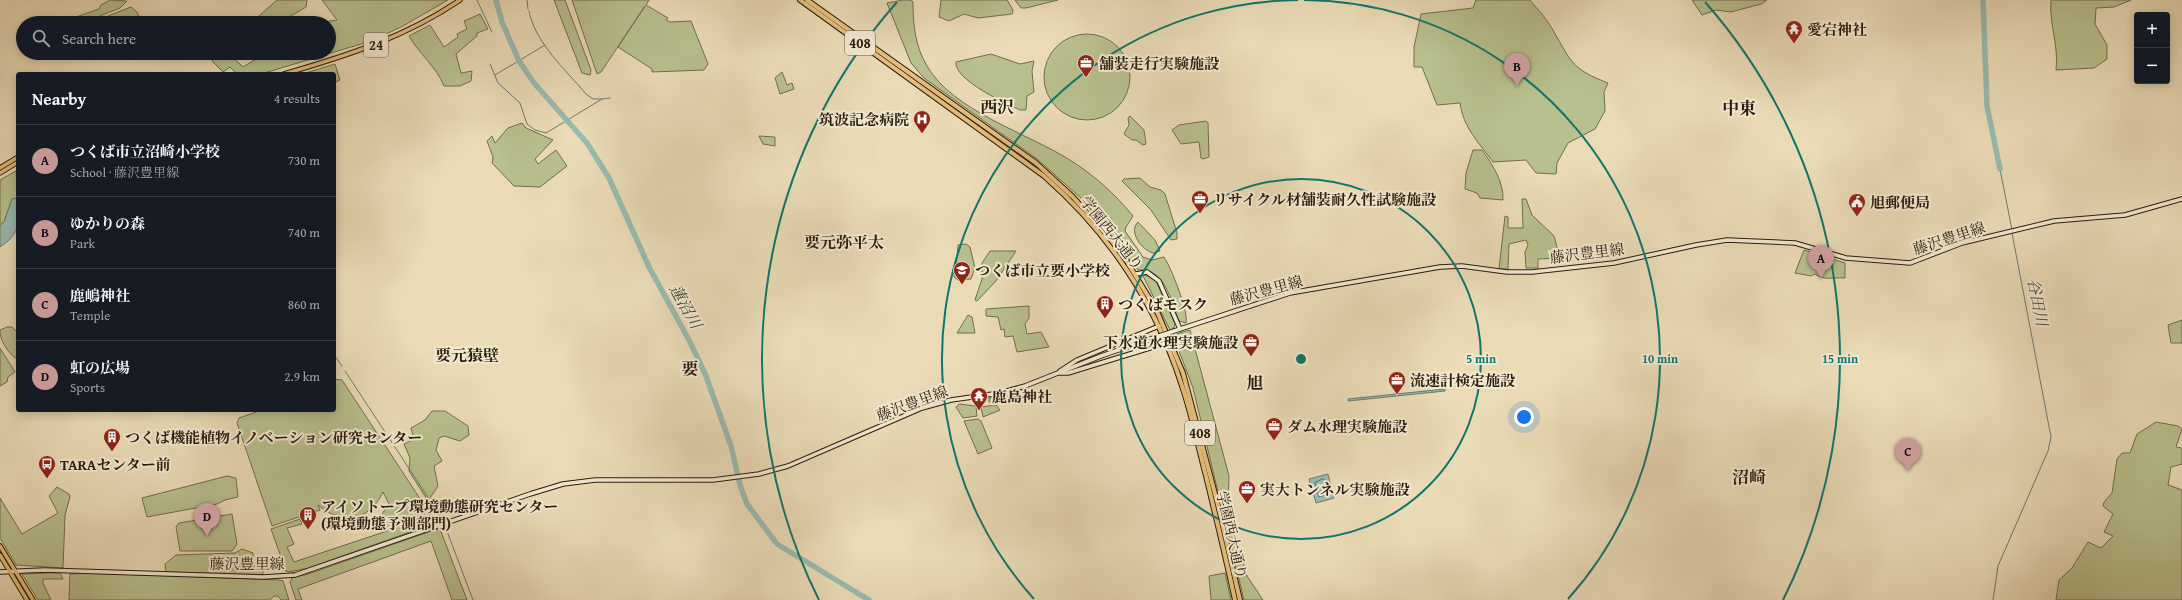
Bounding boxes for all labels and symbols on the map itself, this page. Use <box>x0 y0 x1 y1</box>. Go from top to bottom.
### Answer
temple icon: 愛宕神社 <box>1784 19 1804 44</box>
place label: 愛宕神社 <box>1807 19 1867 40</box>
road number: 408 <box>845 31 875 55</box>
road number: 24 <box>364 33 388 57</box>
office icon: 舗装走行実験施設 <box>1076 53 1096 78</box>
place label: 舗装走行実験施設 <box>1099 53 1220 74</box>
pin: B <box>1504 53 1530 86</box>
district label: 西沢 <box>980 94 1014 119</box>
district label: 中東 <box>1722 95 1756 120</box>
place label: 筑波記念病院 <box>819 109 909 130</box>
hospital icon: 筑波記念病院 <box>912 109 932 134</box>
office icon: リサイクル材舗装耐久性試験施設 <box>1190 189 1210 214</box>
place label: リサイクル材舗装耐久性試験施設 <box>1213 189 1437 210</box>
street label: 学園西大通り <box>1076 191 1148 275</box>
public building icon: 旭郵便局 <box>1847 192 1867 217</box>
place label: 旭郵便局 <box>1870 192 1930 213</box>
street label: 藤沢豊里線 <box>1910 216 1988 260</box>
district label: 要元弥平太 <box>804 230 884 254</box>
street label: 藤沢豊里線 <box>1548 238 1626 268</box>
pin: A <box>1808 245 1834 278</box>
school or university icon: つくば市立要小学校 <box>952 260 972 285</box>
place label: つくば市立要小学校 <box>975 260 1110 281</box>
street label: 藤沢豊里線 <box>1227 270 1305 310</box>
water label: 谷田川 <box>2022 276 2055 330</box>
water label: 蓮沼川 <box>664 279 709 335</box>
building icon: つくばモスク <box>1095 294 1115 319</box>
place label: つくばモスク <box>1118 294 1208 315</box>
place label: 下水道水理実験施設 <box>1103 332 1239 353</box>
office icon: 下水道水理実験施設 <box>1241 332 1261 357</box>
district label: 要元猿壁 <box>435 343 499 367</box>
text: 5 min <box>1466 350 1496 367</box>
text: 10 min <box>1642 350 1678 367</box>
text: 15 min <box>1822 350 1858 367</box>
centre of rings <box>1294 352 1308 366</box>
district label: 要 <box>682 356 699 381</box>
district label: 旭 <box>1247 370 1264 395</box>
office icon: 流速計検定施設 <box>1387 370 1407 395</box>
place label: 流速計検定施設 <box>1410 370 1516 391</box>
street label: 藤沢豊里線 <box>873 380 951 426</box>
temple icon: 鹿島神社 <box>969 386 989 411</box>
place label: 鹿島神社 <box>992 386 1052 407</box>
your location <box>1514 407 1534 427</box>
office icon: ダム水理実験施設 <box>1264 416 1284 441</box>
place label: ダム水理実験施設 <box>1287 416 1408 437</box>
road number: 408 <box>1185 421 1215 445</box>
building icon: つくば機能植物イノベーション研究センター <box>102 427 122 452</box>
place label: つくば機能植物イノベーション研究センター <box>125 427 422 448</box>
pin: C <box>1895 438 1921 471</box>
bus stop icon: TARAセンター前 <box>37 454 57 479</box>
place label: TARAセンター前 <box>60 454 171 475</box>
district label: 沼崎 <box>1732 464 1766 489</box>
office icon: 実大トンネル実験施設 <box>1237 479 1257 504</box>
place label: 実大トンネル実験施設 <box>1260 479 1411 500</box>
street label: 学園西大通り <box>1212 489 1252 581</box>
place label: アイソトープ環境動態研究センター (環境動態予測部門) <box>321 496 558 534</box>
pin: D <box>194 503 220 536</box>
building icon: アイソトープ環境動態研究センター (環境動態予測部門) <box>298 505 318 530</box>
street label: 藤沢豊里線 <box>209 553 285 574</box>

